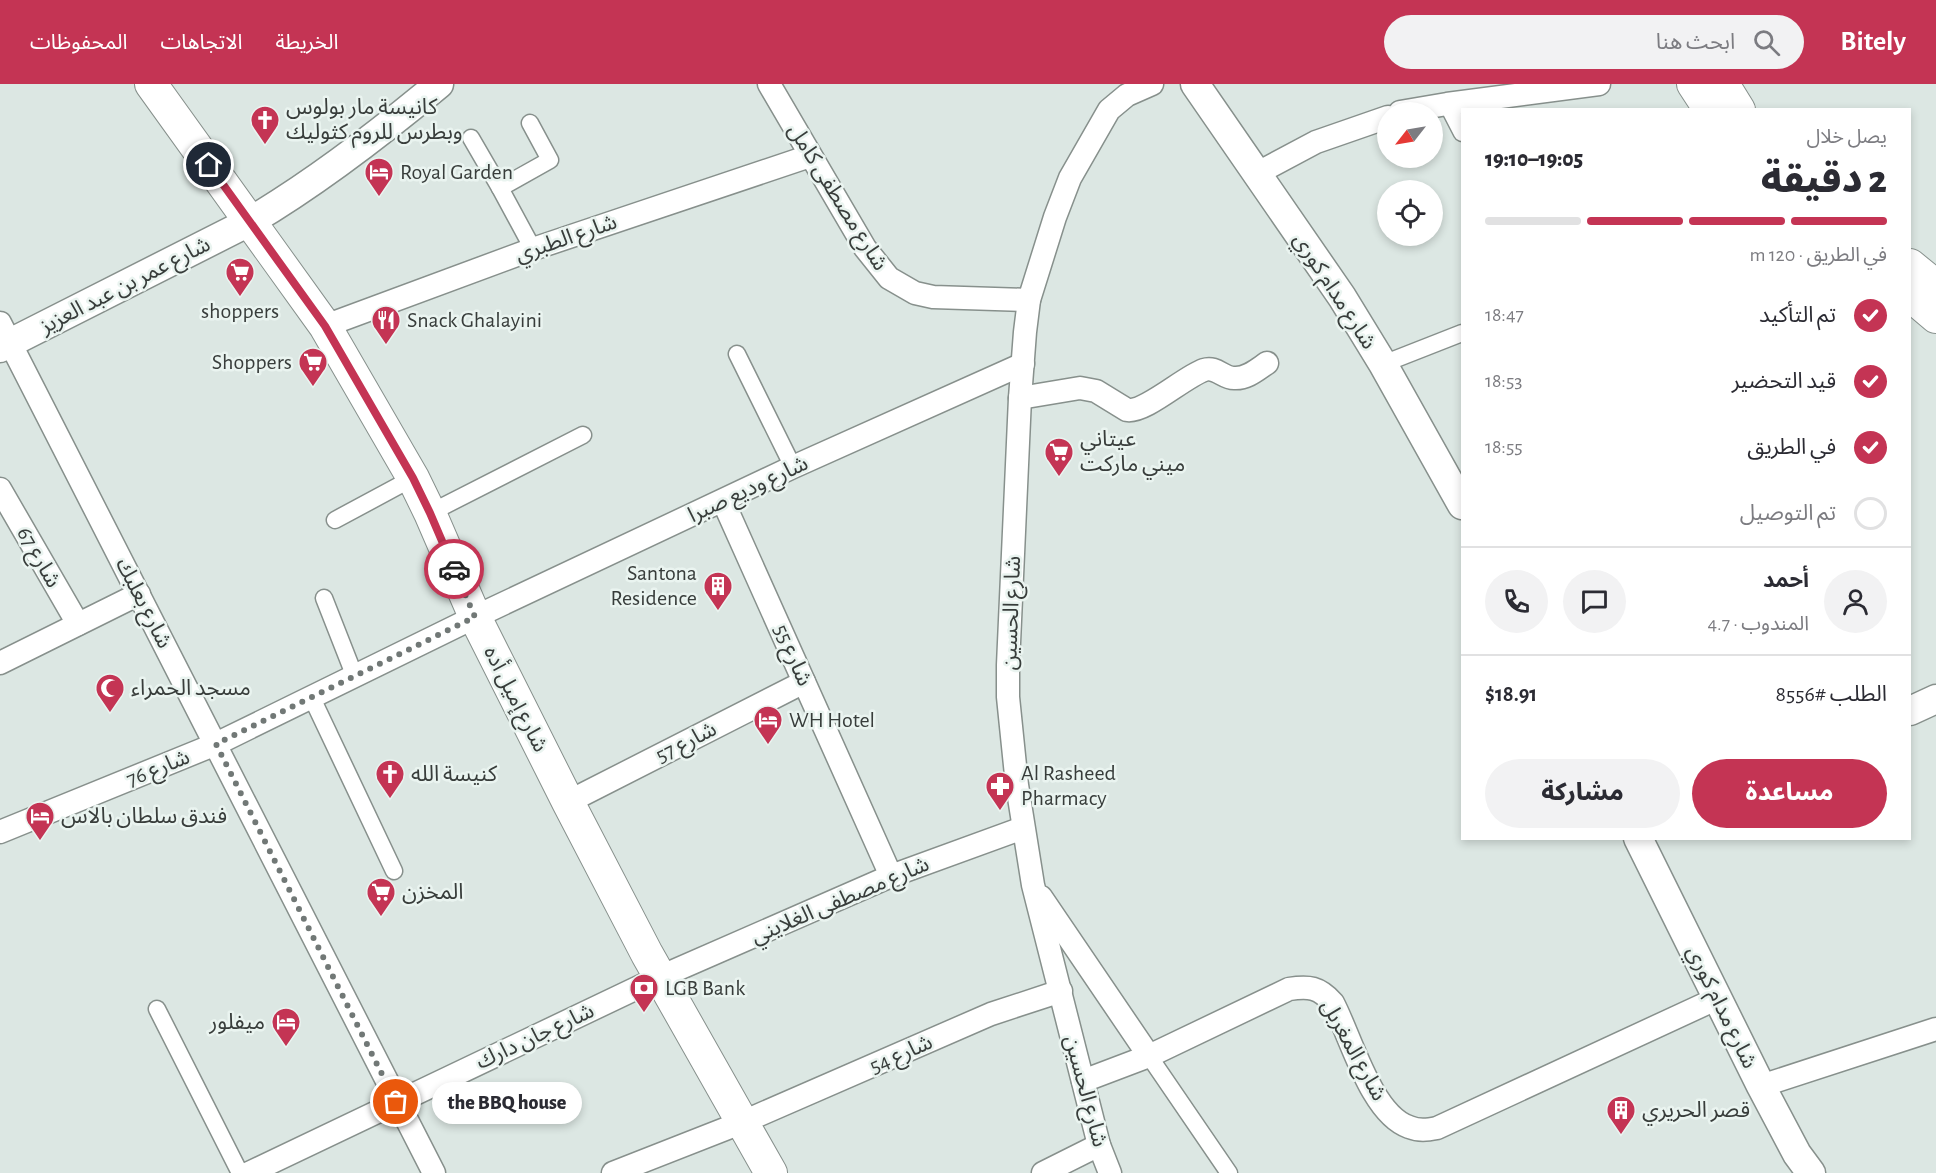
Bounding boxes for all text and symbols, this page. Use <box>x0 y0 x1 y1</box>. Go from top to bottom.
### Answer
search box <box>1384 15 1804 69</box>
icon: search <box>1750 26 1783 59</box>
text: Bitely <box>1840 28 1906 56</box>
text: ابحث هنا <box>1656 31 1735 53</box>
text: المحفوظات <box>30 32 127 53</box>
text: الاتجاهات <box>160 32 242 53</box>
text: الخريطة <box>275 32 338 53</box>
place label: كانيسة مار بولوس وبطرس للروم كثوليك <box>286 96 463 148</box>
north arrow <box>1377 102 1443 168</box>
map controls <box>1377 102 1443 246</box>
church icon: كانيسة مار بولوس وبطرس للروم كثوليك <box>249 104 281 146</box>
street label: شارع مصطفى كامل <box>780 120 892 277</box>
text: يصل خلال <box>1806 127 1887 147</box>
pin <box>183 139 234 190</box>
icon: home <box>192 148 225 181</box>
text: 19:05–19:10 <box>1485 148 1583 170</box>
hotel icon: Royal Garden <box>363 156 395 198</box>
place label: Royal Garden <box>400 161 513 183</box>
text: 2 دقيقة <box>1761 161 1887 200</box>
button: locate <box>1377 180 1443 246</box>
street label: شارع الطبري <box>512 210 621 270</box>
street label: شارع مدام كوري <box>1285 229 1381 356</box>
street label: شارع عمر بن عبد العزيز <box>35 233 216 342</box>
text: في الطريق · 120 m <box>1749 245 1887 265</box>
supermarket icon: shoppers <box>224 256 256 298</box>
icon: check <box>1854 299 1887 332</box>
place label: shoppers <box>201 300 279 322</box>
restaurant icon: Snack Ghalayini <box>370 304 402 346</box>
text: تم التأكيد <box>1759 304 1836 326</box>
text: 18:47 <box>1485 305 1524 325</box>
place label: Snack Ghalayini <box>407 309 542 331</box>
supermarket icon: Shoppers <box>297 346 329 388</box>
place label: Shoppers <box>212 351 292 373</box>
icon: check <box>1854 365 1887 398</box>
text: قيد التحضير <box>1732 370 1836 392</box>
text: 18:53 <box>1485 371 1523 391</box>
place label: عيتاني ميني ماركت <box>1080 428 1185 480</box>
icon: check <box>1854 431 1887 464</box>
supermarket icon: عيتاني ميني ماركت <box>1043 436 1075 478</box>
text: في الطريق <box>1747 436 1836 458</box>
text: 18:55 <box>1485 437 1523 457</box>
street label: شارع وديع صبرا <box>685 452 813 531</box>
text: تم التوصيل <box>1740 502 1836 524</box>
street label: شارع 67 <box>9 523 65 594</box>
courier <box>424 539 484 599</box>
icon: car <box>438 553 471 586</box>
street label: شارع بعلبك <box>107 554 176 654</box>
street label: شارع الحسين <box>998 555 1029 671</box>
place label: Santona Residence <box>610 562 697 609</box>
text: أحمد <box>1763 569 1809 591</box>
building icon: Santona Residence <box>702 570 734 612</box>
button: phone <box>1485 570 1548 633</box>
button: chat <box>1563 570 1626 633</box>
button: person <box>1824 570 1887 633</box>
text: المندوب · 4.7 <box>1707 614 1809 634</box>
street label: شارع 55 <box>765 621 816 691</box>
street label: شارع إميل أده <box>475 641 555 758</box>
mosque icon: مسجد الحمراء <box>94 672 126 714</box>
place label: مسجد الحمراء <box>131 677 251 700</box>
text: $18.91 <box>1485 683 1537 705</box>
text: الطلب #8556 <box>1776 683 1887 705</box>
hotel icon: WH Hotel <box>752 704 784 746</box>
place label: WH Hotel <box>789 709 875 731</box>
street label: شارع 57 <box>652 717 722 771</box>
street label: شارع 76 <box>123 745 195 795</box>
church icon: كنيسة الله <box>374 758 406 800</box>
button: مشاركة <box>1485 759 1680 828</box>
button: مساعدة <box>1692 759 1887 828</box>
place label: Al Rasheed Pharmacy <box>1021 762 1116 809</box>
place label: كنيسة الله <box>411 763 498 785</box>
pharmacy icon: Al Rasheed Pharmacy <box>984 770 1016 812</box>
hotel icon: فندق سلطان بالاس <box>24 800 56 842</box>
place label: فندق سلطان بالاس <box>61 805 227 828</box>
street label: شارع مصطفى الغلايني <box>748 853 934 952</box>
supermarket icon: المخزن <box>365 876 397 918</box>
place label: المخزن <box>402 881 463 904</box>
street label: شارع مدام كوري <box>1678 942 1761 1074</box>
bank icon: LGB Bank <box>628 972 660 1014</box>
place label: LGB Bank <box>665 977 745 999</box>
street label: شارع المغربل <box>1313 996 1391 1107</box>
street label: شارع جان دارك <box>473 999 599 1077</box>
hotel icon: ميفلور <box>270 1006 302 1048</box>
place label: ميفلور <box>208 1011 265 1035</box>
street label: شارع 54 <box>866 1030 938 1082</box>
street label: شارع الحسين <box>1056 1033 1111 1150</box>
pin <box>370 1076 421 1127</box>
callout: the BBQ house <box>432 1081 582 1123</box>
icon: bag <box>379 1085 412 1118</box>
text: the BBQ house <box>448 1093 566 1113</box>
building icon: قصر الحريري <box>1605 1094 1637 1136</box>
place label: قصر الحريري <box>1642 1099 1750 1126</box>

